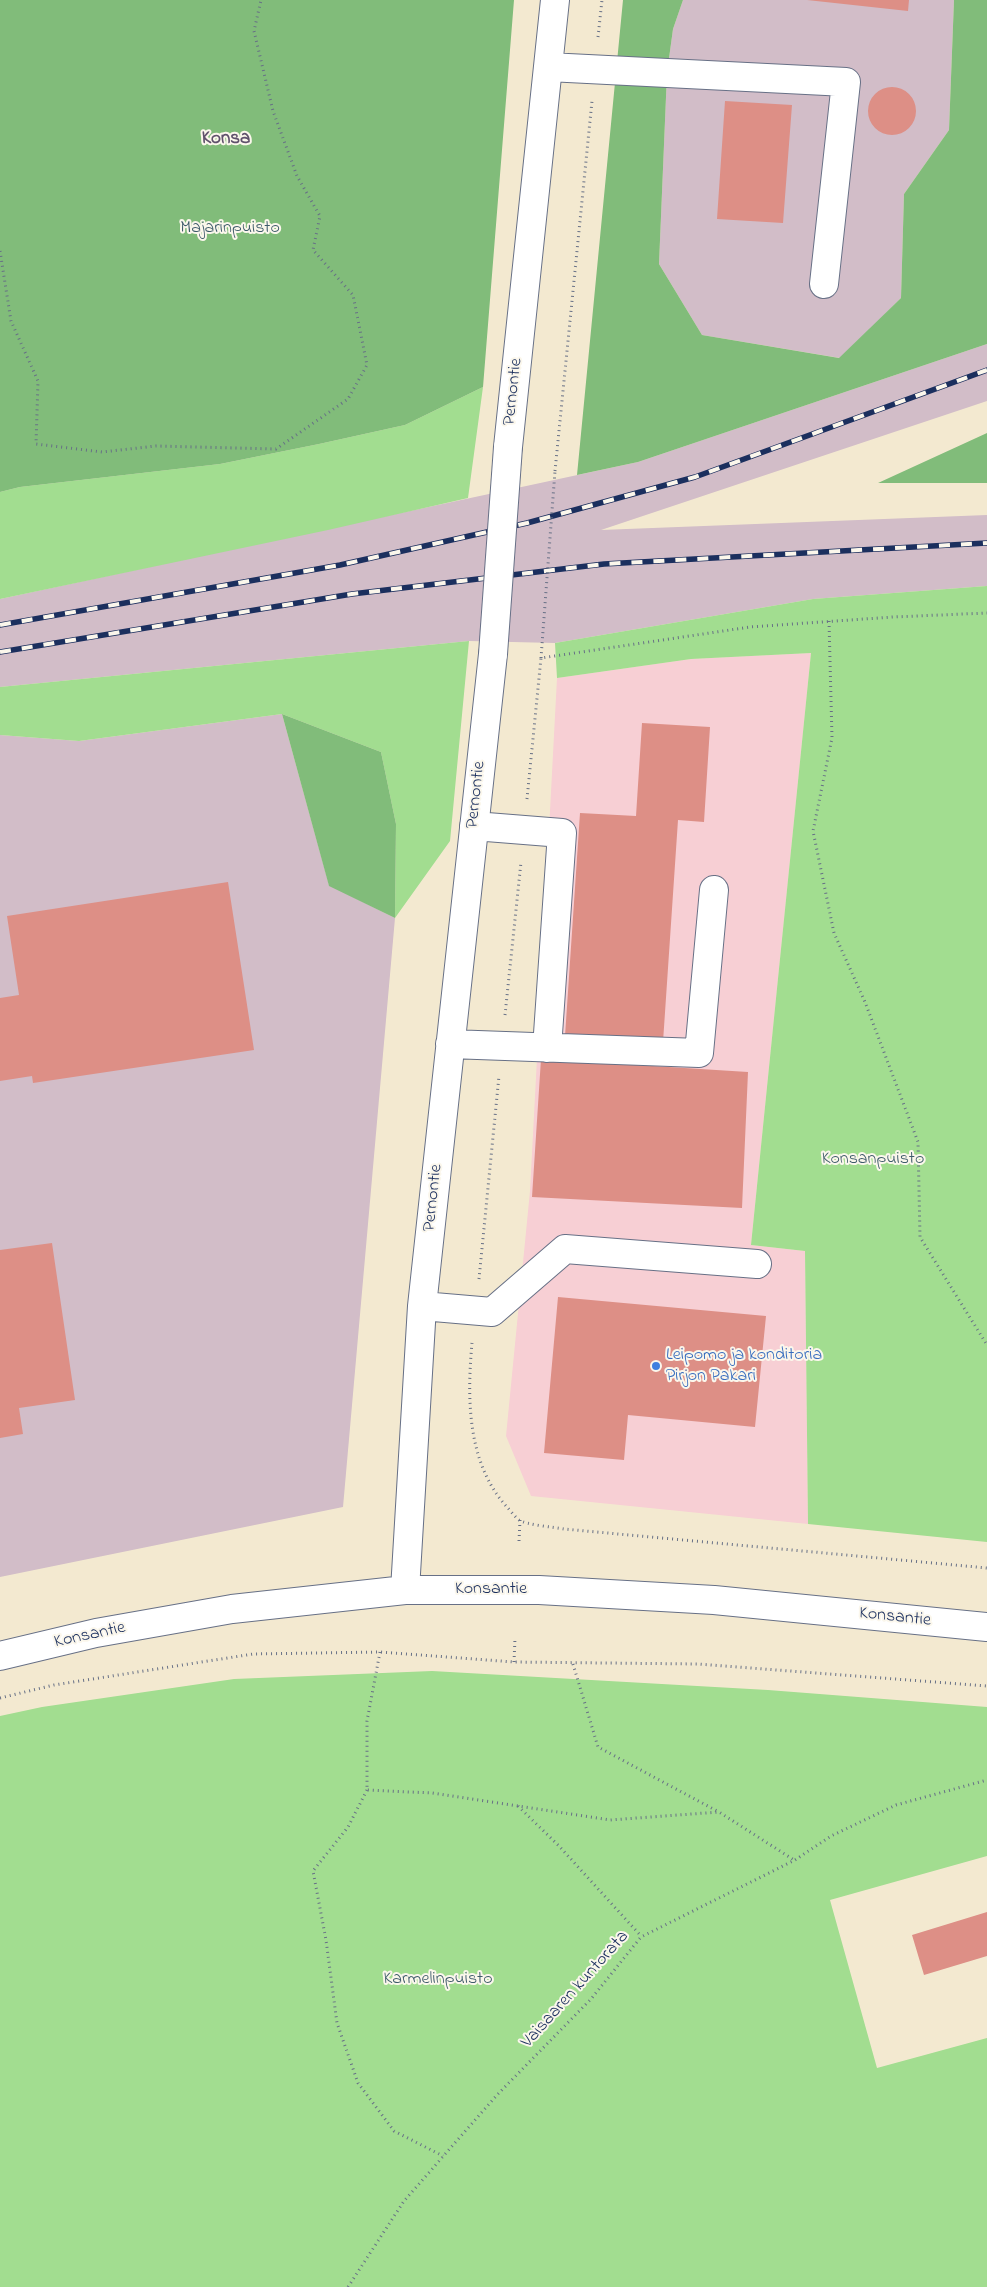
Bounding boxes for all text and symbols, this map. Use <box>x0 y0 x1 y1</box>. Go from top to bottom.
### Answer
district label: Konsa <box>202 129 250 151</box>
park label: Majarinpuisto <box>180 218 280 240</box>
street label: Pernontie <box>500 357 528 427</box>
street label: Pernontie <box>463 760 491 830</box>
park label: Konsanpuisto <box>822 1149 924 1171</box>
street label: Pernontie <box>420 1163 448 1233</box>
place label: Leipomo ja konditoria Pirjon Pakari <box>666 1345 822 1388</box>
marker: Leipomo ja konditoria Pirjon Pakari <box>650 1360 662 1372</box>
street label: Konsantie <box>455 1579 527 1601</box>
street label: Konsantie <box>858 1603 932 1633</box>
street label: Konsantie <box>53 1618 127 1654</box>
street label: Vaisaaren kuntorata <box>518 1927 634 2053</box>
park label: Karmelinpuisto <box>383 1969 493 1991</box>

